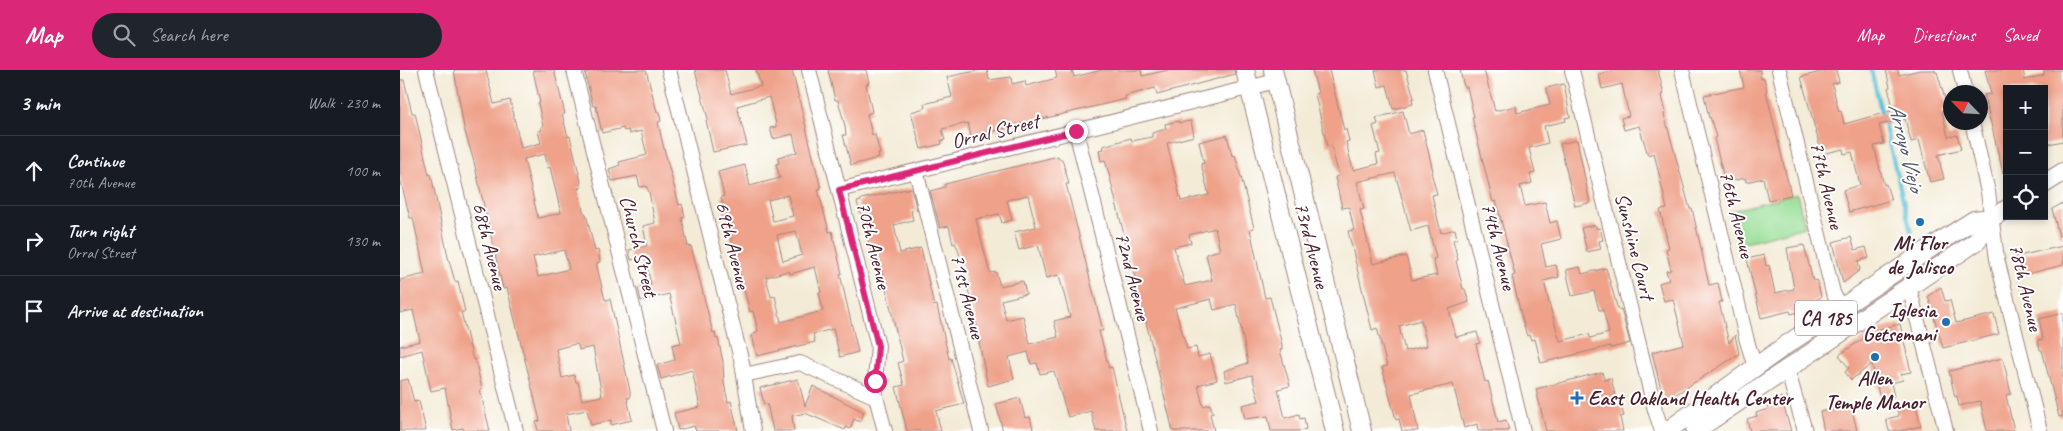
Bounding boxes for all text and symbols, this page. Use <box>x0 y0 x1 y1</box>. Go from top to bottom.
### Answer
search box <box>92 13 442 58</box>
text: Map <box>25 20 62 50</box>
icon: search <box>110 21 138 49</box>
text: Search here <box>150 23 228 47</box>
text: Map <box>1857 24 1884 46</box>
text: Directions <box>1912 24 1975 46</box>
text: Saved <box>2003 24 2038 46</box>
north arrow <box>1943 85 1988 130</box>
map controls <box>2003 85 2048 220</box>
button: + <box>2003 85 2048 130</box>
text: 3 min <box>20 90 60 116</box>
text: Walk · 230 m <box>308 93 380 113</box>
water label: Arroyo Viejo <box>1882 101 1931 198</box>
street label: Orral Street <box>949 107 1044 154</box>
route end <box>1065 120 1088 143</box>
button: − <box>2003 130 2048 175</box>
street label: 77th Avenue <box>1804 139 1850 232</box>
text: Continue <box>67 149 124 173</box>
icon: ahead <box>20 157 48 185</box>
text: 100 m <box>346 161 380 181</box>
street label: 76th Avenue <box>1714 168 1761 261</box>
text: 70th Avenue <box>67 173 135 193</box>
button: locate <box>2003 175 2048 220</box>
street label: Sunshine Court <box>1609 190 1661 305</box>
street label: Church Street <box>614 193 665 301</box>
street label: 69th Avenue <box>710 199 757 292</box>
street label: 70th Avenue <box>851 199 898 292</box>
street label: 73rd Avenue <box>1289 199 1336 292</box>
street label: 68th Avenue <box>467 200 514 293</box>
street label: 74th Avenue <box>1476 200 1523 293</box>
marker: Mi Flor de Jalisco <box>1914 216 1926 228</box>
text: Turn right <box>67 219 134 243</box>
icon: right <box>20 227 48 255</box>
street label: 72nd Avenue <box>1109 229 1157 324</box>
place label: Mi Flor de Jalisco <box>1887 230 1955 280</box>
text: 130 m <box>346 231 380 251</box>
street label: 78th Avenue <box>2003 241 2049 334</box>
text: Orral Street <box>67 243 135 263</box>
street label: 71st Avenue <box>945 251 991 342</box>
icon: arrive <box>20 297 48 325</box>
place label: Iglesia Getsemani <box>1863 297 1939 347</box>
text: Arrive at destination <box>67 299 203 323</box>
road number: CA 185 <box>1795 300 1857 336</box>
marker: Iglesia Getsemani <box>1940 316 1952 328</box>
marker: Allen Temple Manor <box>1869 351 1881 363</box>
place label: Allen Temple Manor <box>1825 365 1927 415</box>
route start <box>864 370 887 393</box>
place label: East Oakland Health Center <box>1588 385 1795 411</box>
marker: East Oakland Health Center <box>1570 391 1584 405</box>

